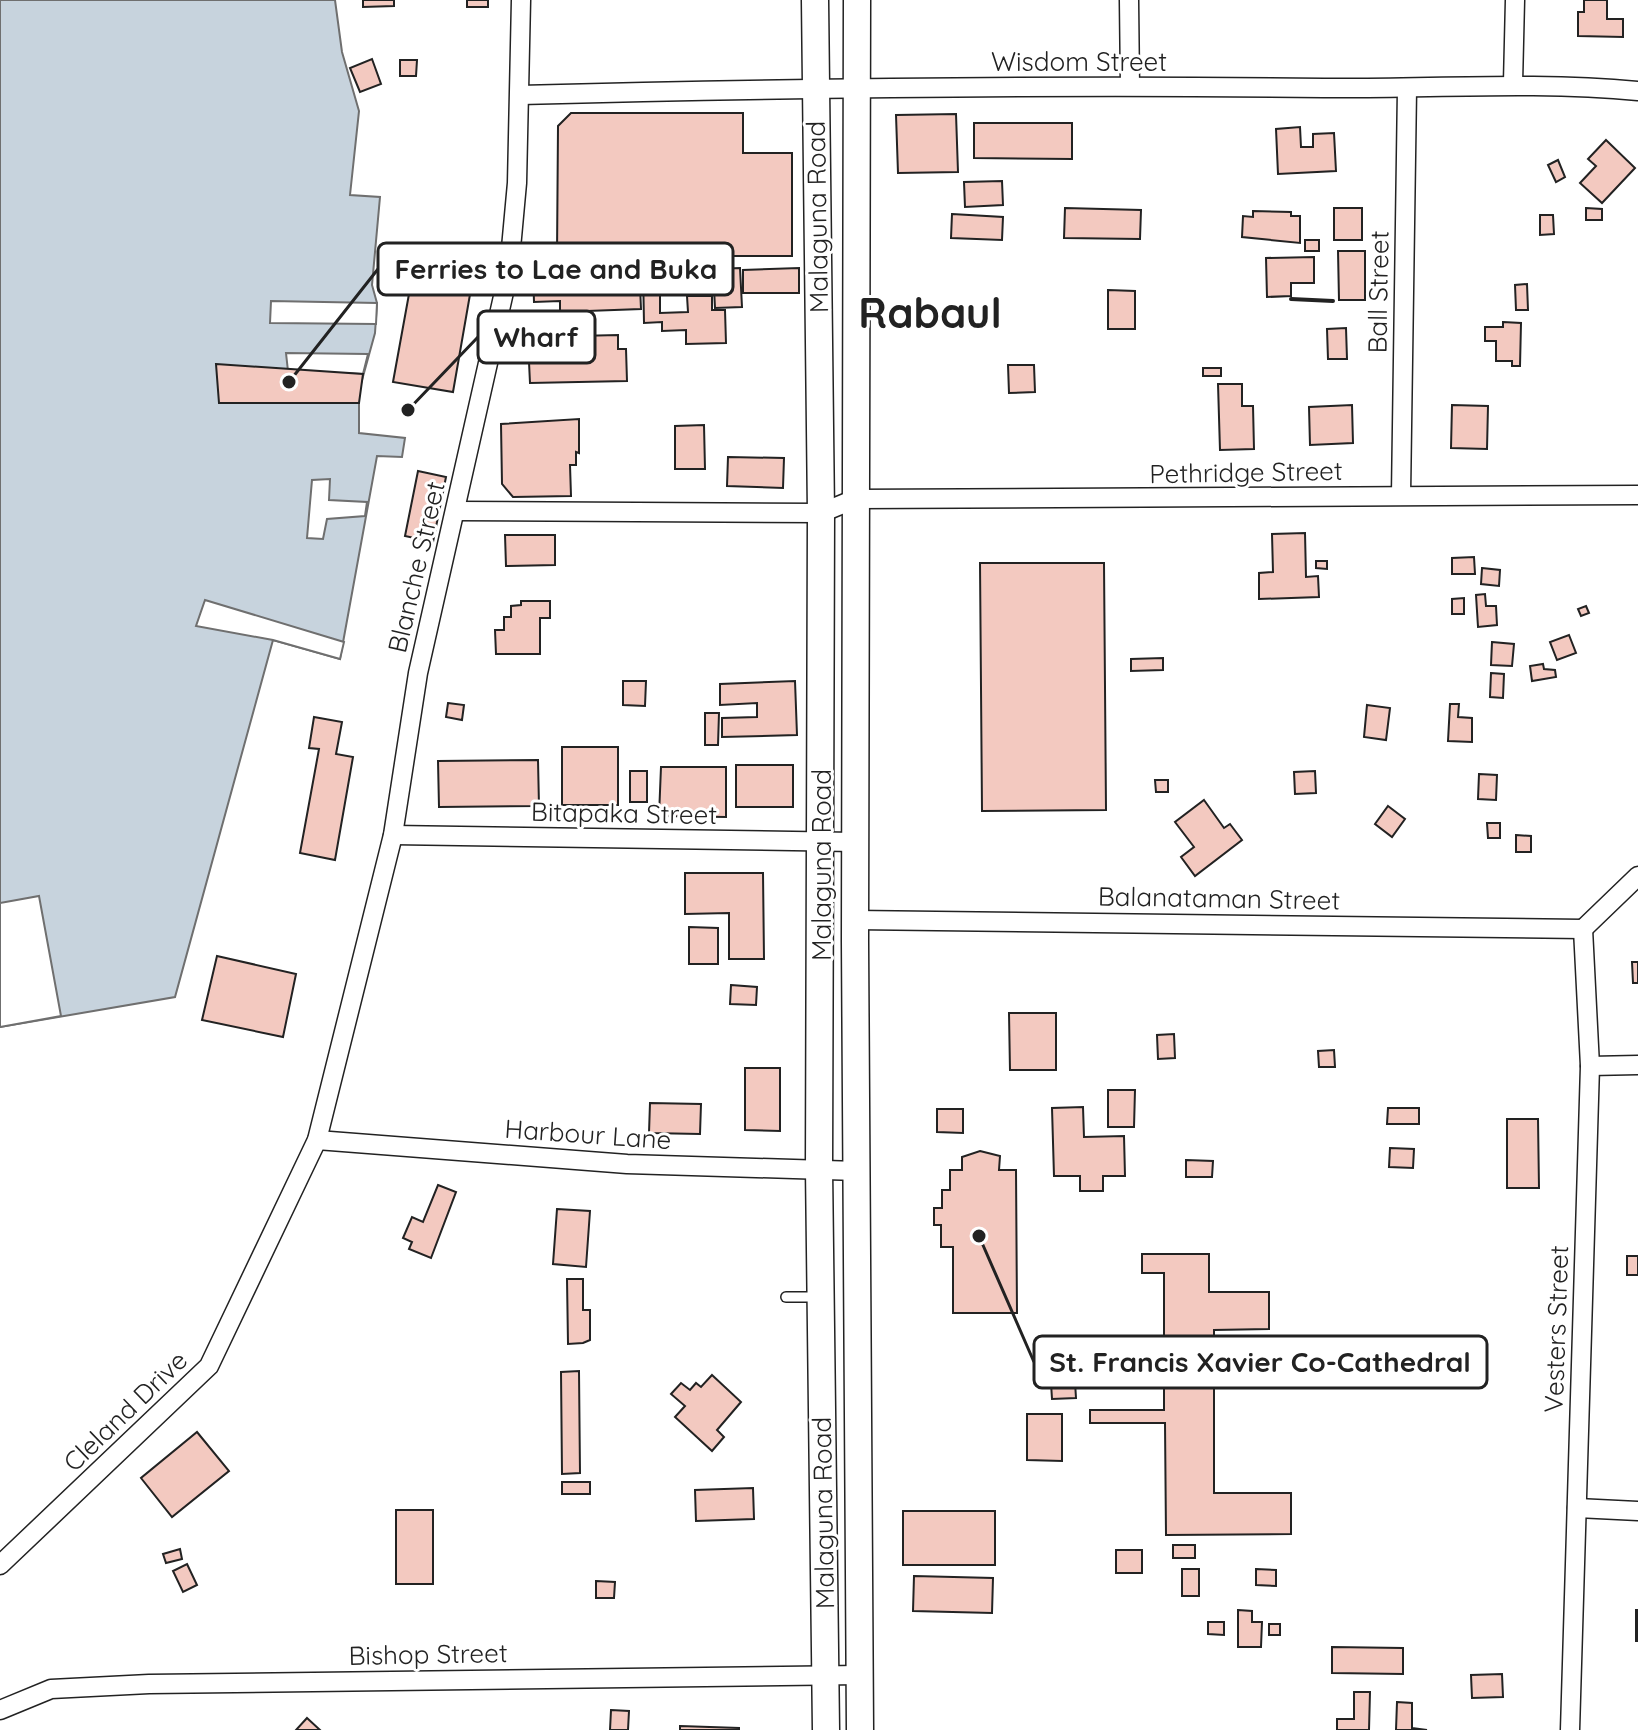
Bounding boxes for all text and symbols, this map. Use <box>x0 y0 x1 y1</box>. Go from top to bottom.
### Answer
street label: Wisdom Street <box>991 45 1167 78</box>
street label: Malaguna Road <box>799 121 835 313</box>
street label: Ball Street <box>1360 230 1396 354</box>
callout: Ferries to Lae and Buka <box>378 243 733 295</box>
text: Ferries to Lae and Buka <box>395 251 717 286</box>
district label: Rabaul <box>858 286 1002 339</box>
callout: Wharf <box>478 311 595 363</box>
text: Wharf <box>494 319 579 354</box>
street label: Pethridge Street <box>1149 454 1343 490</box>
street label: Blanche Street <box>380 478 452 656</box>
street label: Malaguna Road <box>805 769 838 961</box>
street label: Bitapaka Street <box>531 795 717 831</box>
street label: Balanataman Street <box>1098 879 1340 917</box>
street label: Harbour Lane <box>503 1112 673 1156</box>
street label: Vesters Street <box>1537 1245 1575 1413</box>
callout: St. Francis Xavier Co-Cathedral <box>1034 1336 1487 1388</box>
street label: Cleland Drive <box>56 1344 194 1478</box>
text: St. Francis Xavier Co-Cathedral <box>1049 1344 1471 1379</box>
street label: Malaguna Road <box>805 1417 841 1609</box>
street label: Bishop Street <box>348 1636 508 1672</box>

